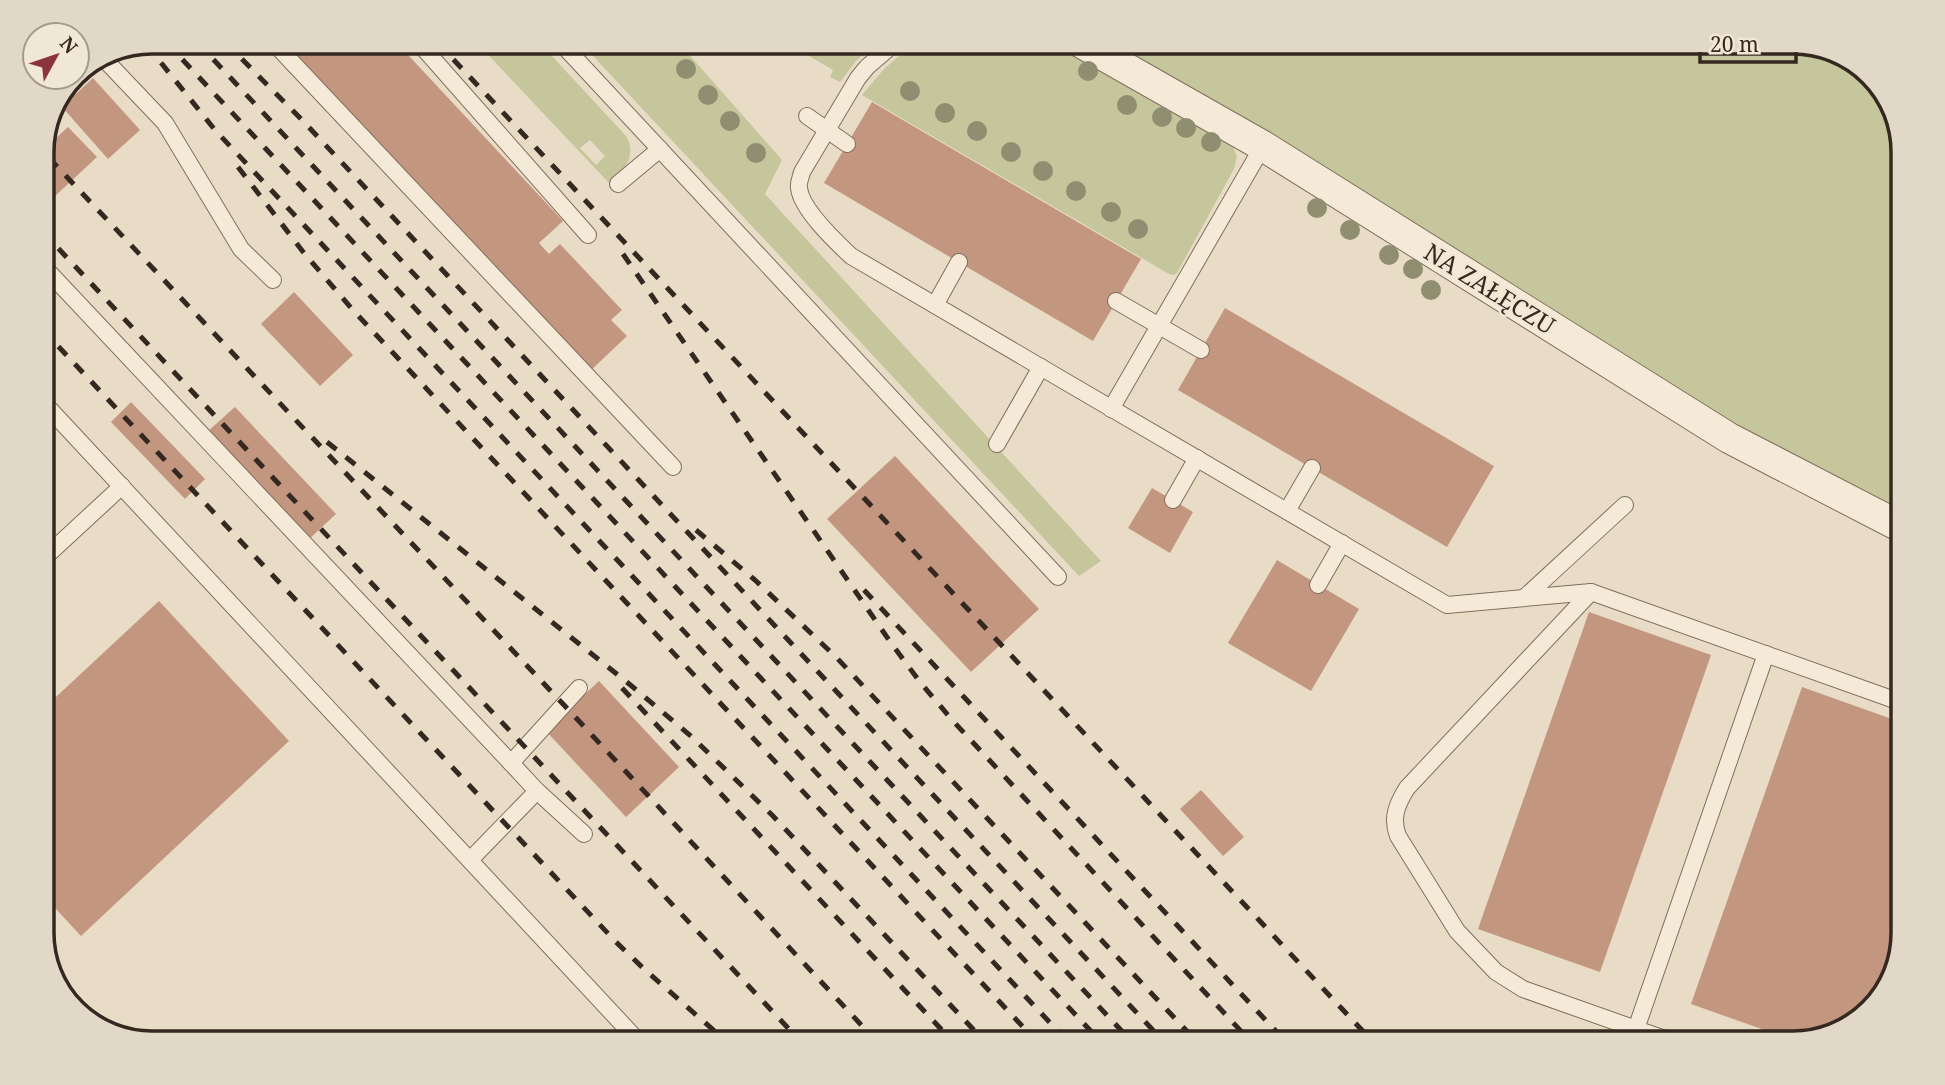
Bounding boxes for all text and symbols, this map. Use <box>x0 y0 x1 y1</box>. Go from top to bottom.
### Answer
north arrow <box>21 21 91 91</box>
scale bar <box>1700 21 1796 65</box>
text: 20 m <box>1710 30 1759 58</box>
text: N <box>54 31 84 59</box>
street label: NA ZAŁĘCZU <box>1418 235 1562 341</box>

